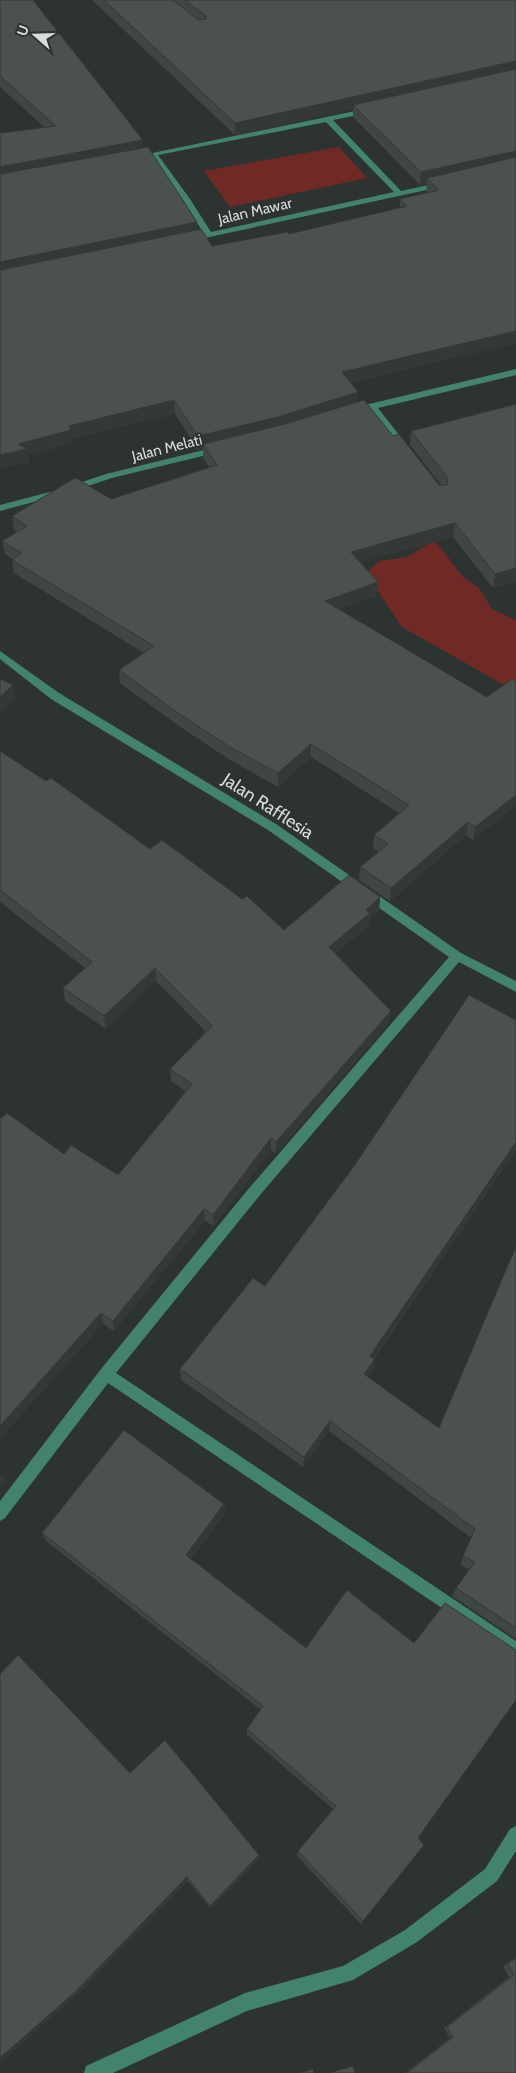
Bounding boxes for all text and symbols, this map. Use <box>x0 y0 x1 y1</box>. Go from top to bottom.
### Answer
north arrow <box>10 10 60 60</box>
text: U <box>13 23 33 38</box>
street label: Jalan Mawar <box>215 194 294 228</box>
street label: Jalan Melati <box>129 431 204 466</box>
street label: Jalan Rafflesia <box>217 768 318 844</box>

